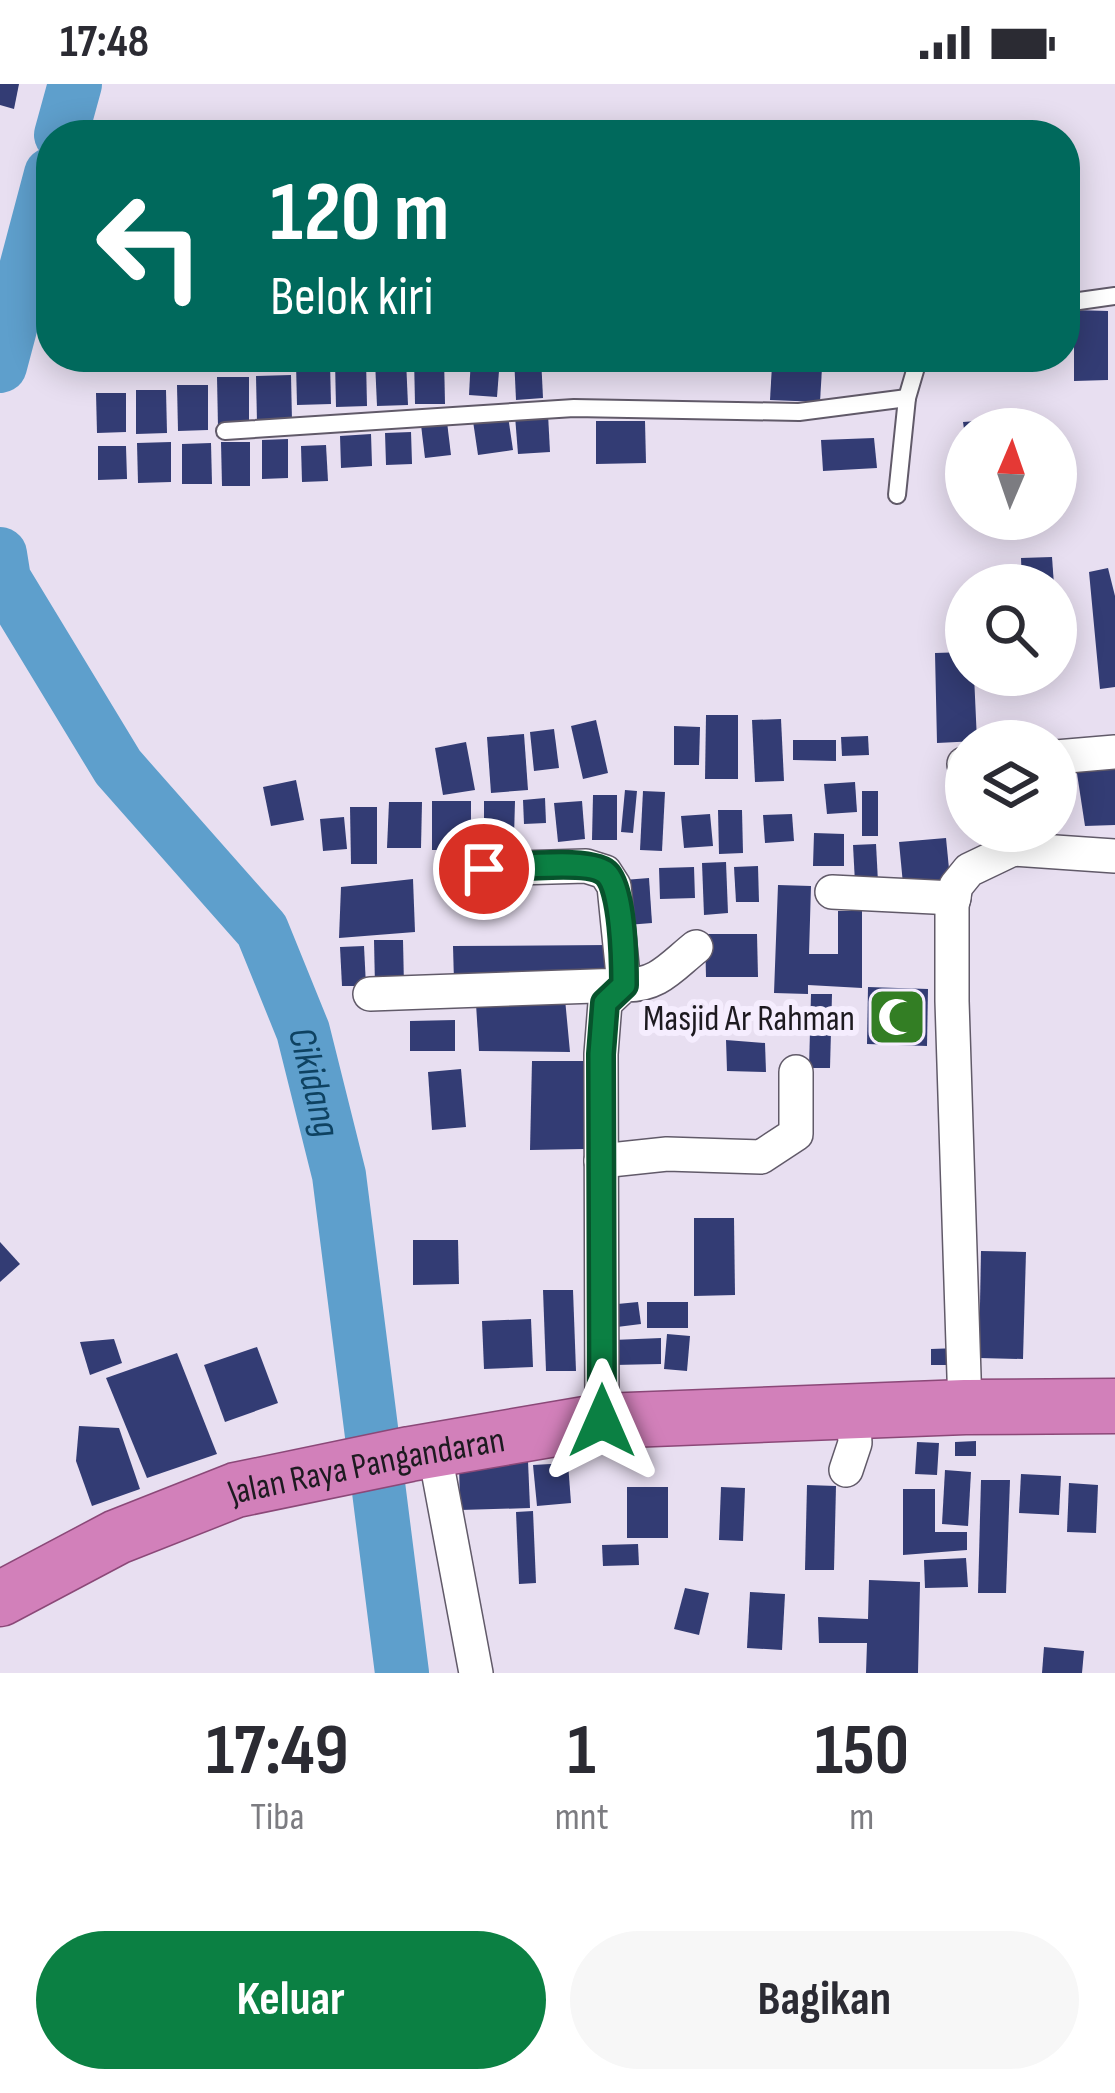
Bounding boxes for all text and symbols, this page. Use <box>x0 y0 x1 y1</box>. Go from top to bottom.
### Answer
text: 17:48 <box>60 15 149 70</box>
text: 120 m <box>270 163 449 264</box>
icon: left <box>72 168 228 324</box>
text: Belok kiri <box>270 265 434 330</box>
north arrow <box>945 408 1077 540</box>
map controls <box>945 408 1077 852</box>
button: search <box>945 564 1077 696</box>
button: layers <box>945 720 1077 852</box>
pin <box>433 818 535 920</box>
icon: arrive <box>451 836 517 902</box>
mosque icon: Masjid Ar Rahman <box>866 986 928 1048</box>
place label: Masjid Ar Rahman <box>643 998 855 1041</box>
water label: Cikidang <box>277 1023 350 1142</box>
position arrow <box>539 1358 665 1484</box>
street label: Jalan Raya Pangandaran <box>221 1419 508 1516</box>
text: 17:49 <box>206 1708 349 1795</box>
text: 1 <box>568 1708 596 1795</box>
text: 150 <box>815 1708 909 1795</box>
text: Tiba <box>250 1794 304 1841</box>
text: mnt <box>555 1794 609 1841</box>
text: m <box>849 1794 874 1841</box>
button: Keluar <box>36 1931 546 2069</box>
button: Bagikan <box>570 1931 1079 2069</box>

